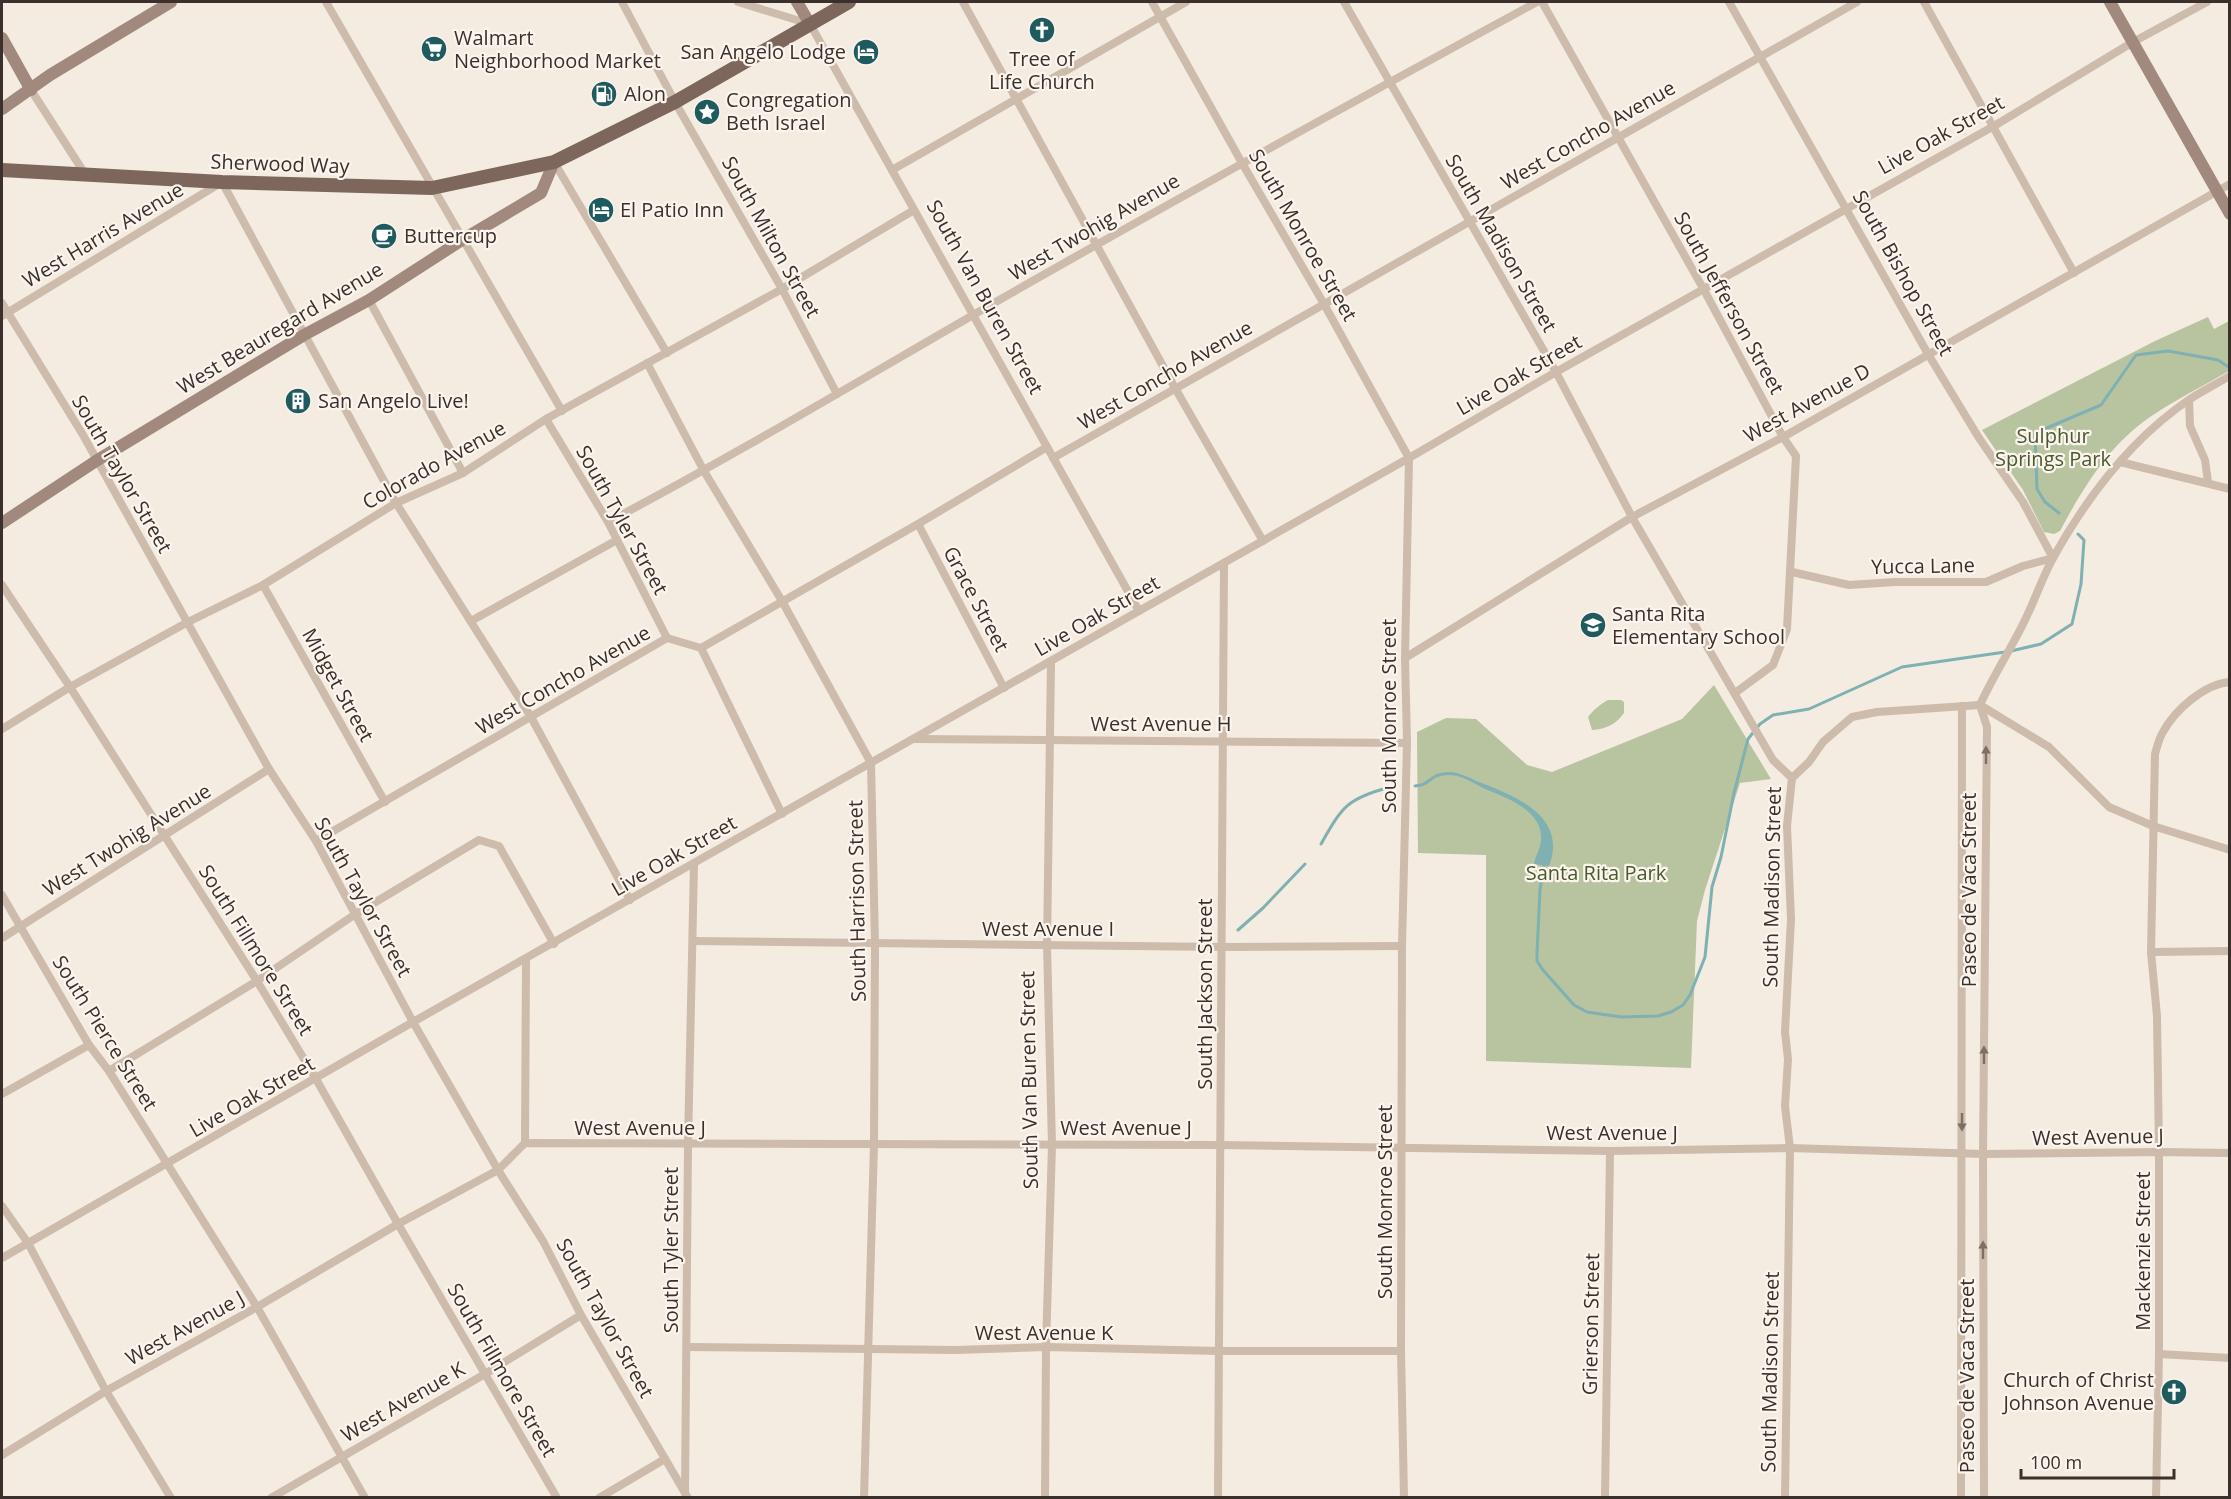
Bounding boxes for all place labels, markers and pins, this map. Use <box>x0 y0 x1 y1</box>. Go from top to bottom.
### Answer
church icon: Tree of Life Church <box>1027 15 1057 45</box>
place label: Walmart Neighborhood Market <box>454 24 661 74</box>
supermarket icon: Walmart Neighborhood Market <box>419 34 449 64</box>
hotel icon: San Angelo Lodge <box>851 37 881 67</box>
place label: San Angelo Lodge <box>680 38 846 65</box>
place label: Tree of Life Church <box>989 45 1095 95</box>
fuel station icon: Alon <box>589 79 619 109</box>
place label: Alon <box>624 80 666 107</box>
place label: Congregation Beth Israel <box>726 86 852 136</box>
place icon: Congregation Beth Israel <box>692 97 722 127</box>
hotel icon: El Patio Inn <box>586 195 616 225</box>
place label: El Patio Inn <box>620 196 724 223</box>
cafe icon: Buttercup <box>369 221 399 251</box>
place label: Buttercup <box>404 222 497 249</box>
building icon: San Angelo Live! <box>283 386 313 416</box>
place label: San Angelo Live! <box>318 387 469 414</box>
place label: Santa Rita Elementary School <box>1612 600 1785 650</box>
school or university icon: Santa Rita Elementary School <box>1578 610 1608 640</box>
place label: Church of Christ Johnson Avenue <box>2001 1366 2154 1416</box>
church icon: Church of Christ Johnson Avenue <box>2159 1377 2189 1407</box>

